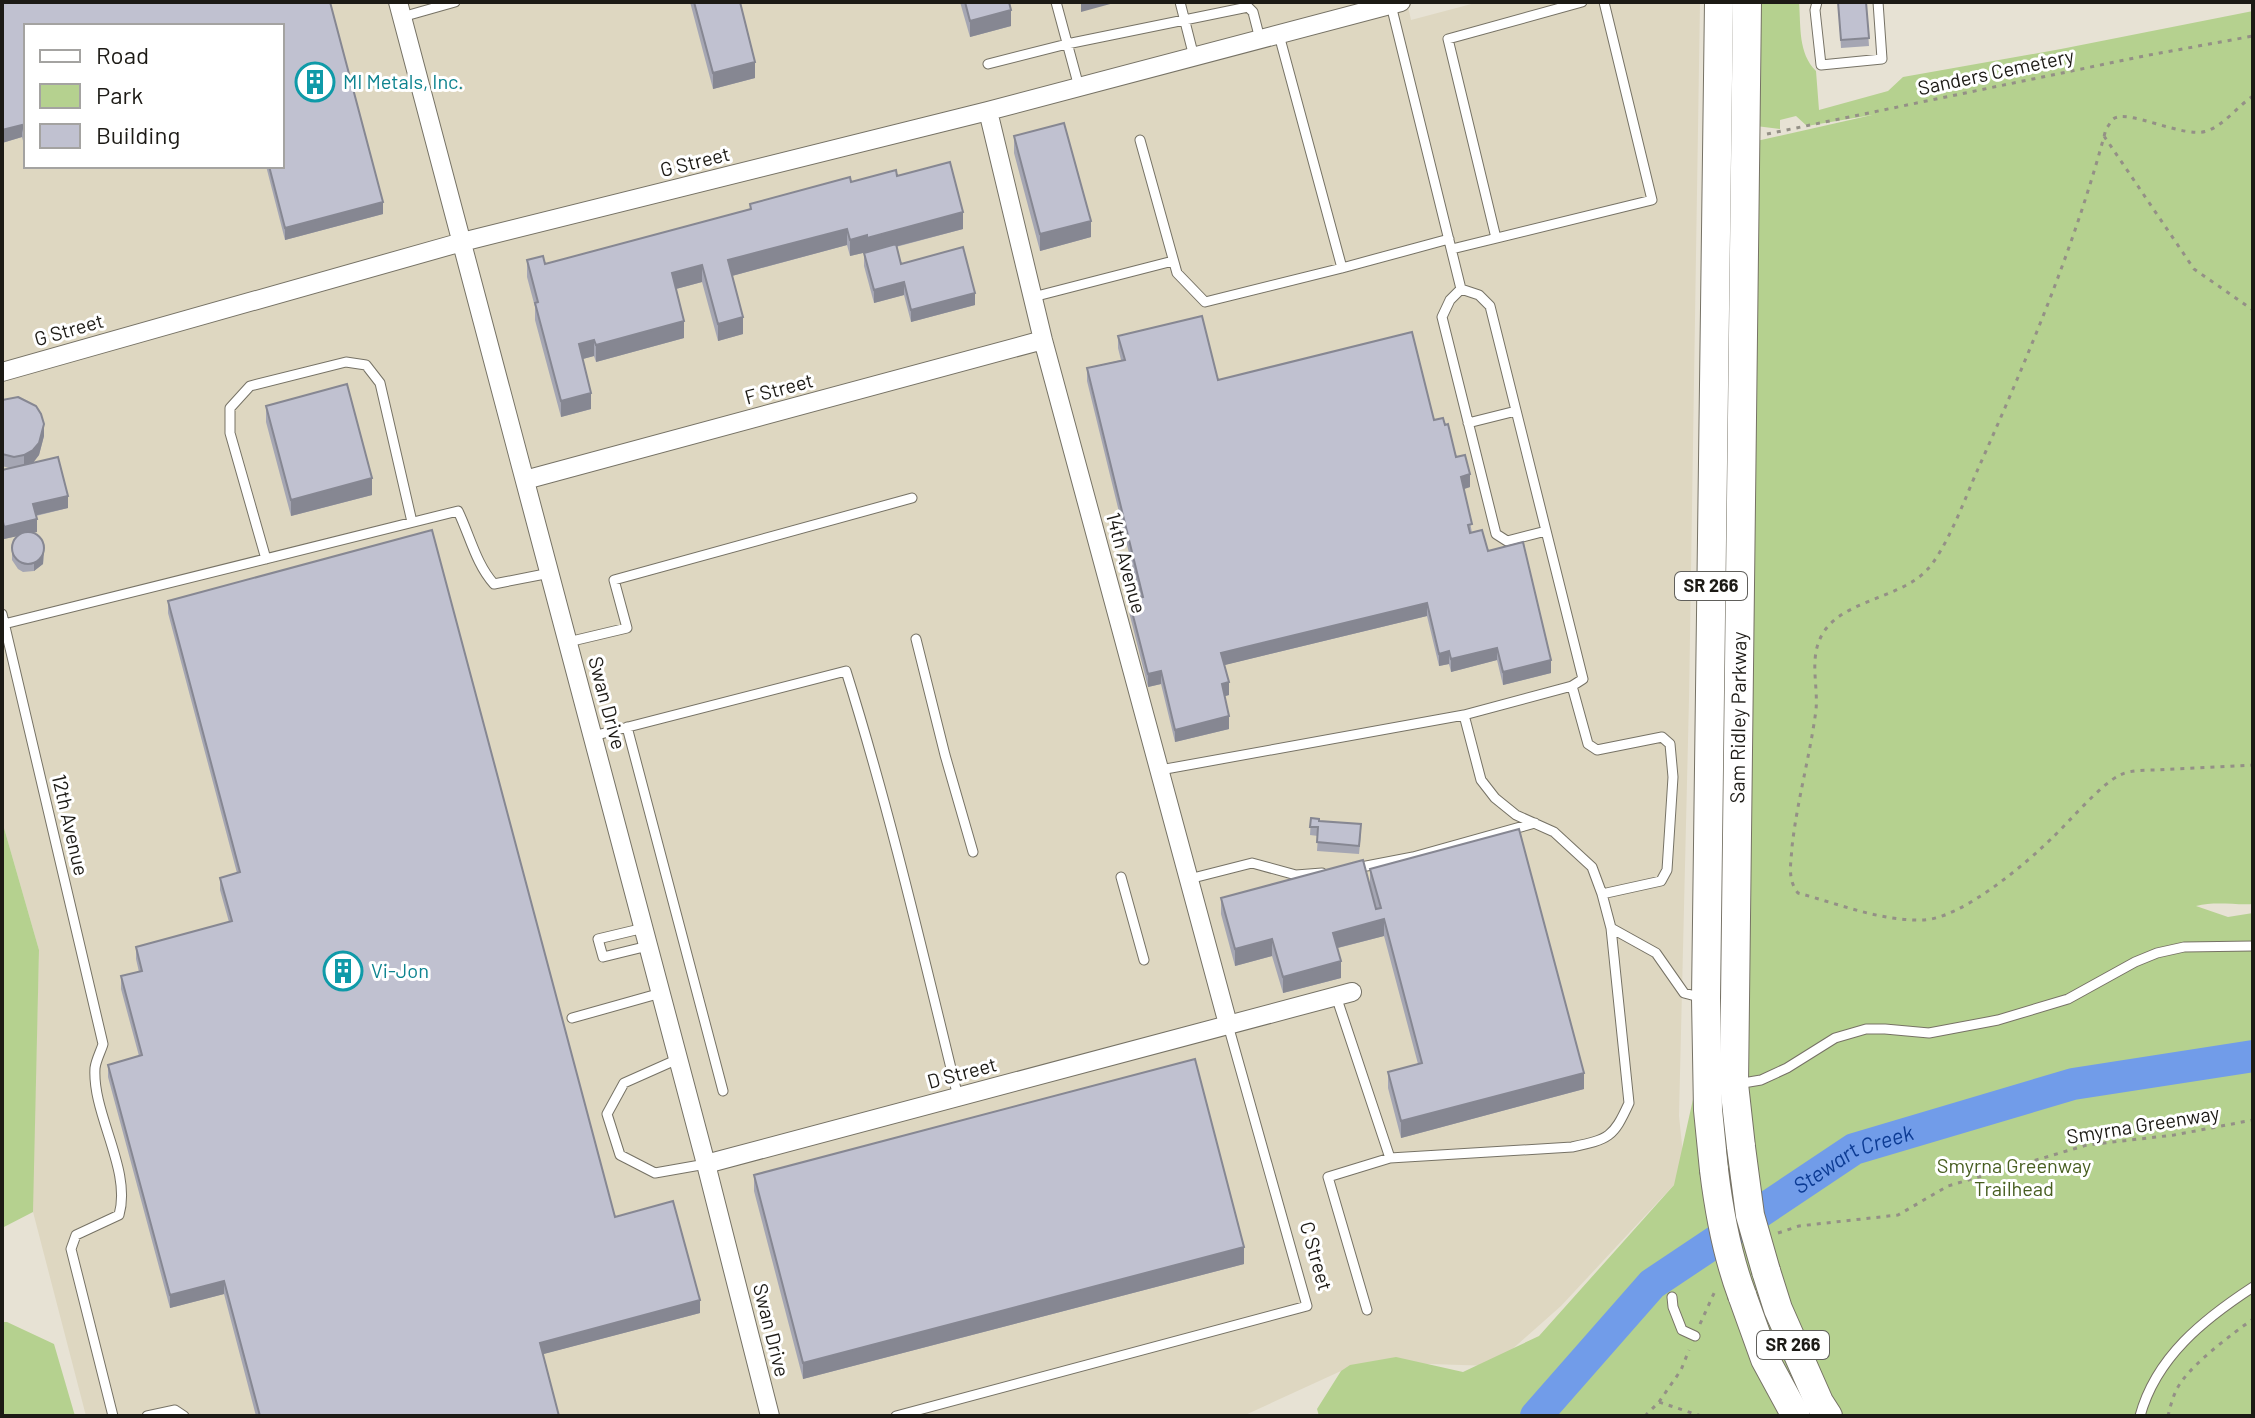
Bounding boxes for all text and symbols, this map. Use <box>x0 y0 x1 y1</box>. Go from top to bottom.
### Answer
legend <box>24 24 284 168</box>
text: Road <box>96 40 149 69</box>
street label: Sanders Cemetery <box>1915 43 2076 99</box>
building icon: MI Metals, Inc. <box>294 61 336 103</box>
place label: MI Metals, Inc. <box>343 69 464 93</box>
text: Park <box>96 80 143 109</box>
text: Building <box>96 120 180 149</box>
street label: G Street <box>657 141 732 181</box>
street label: G Street <box>31 308 106 350</box>
street label: F Street <box>742 367 816 409</box>
street label: 14th Avenue <box>1102 510 1152 616</box>
road number: SR 266 <box>1675 572 1747 600</box>
street label: Sam Ridley Parkway <box>1724 631 1750 803</box>
street label: Swan Drive <box>584 654 632 752</box>
street label: 12th Avenue <box>48 772 94 878</box>
building icon: Vi-Jon <box>322 950 364 992</box>
place label: Vi-Jon <box>371 958 429 982</box>
street label: D Street <box>924 1051 999 1093</box>
street label: Smyrna Greenway <box>2065 1100 2221 1148</box>
water label: Stewart Creek <box>1788 1118 1916 1198</box>
park label: Smyrna Greenway Trailhead <box>1937 1153 2091 1200</box>
street label: C Street <box>1296 1218 1338 1293</box>
street label: Swan Drive <box>749 1281 795 1379</box>
road number: SR 266 <box>1757 1331 1829 1359</box>

